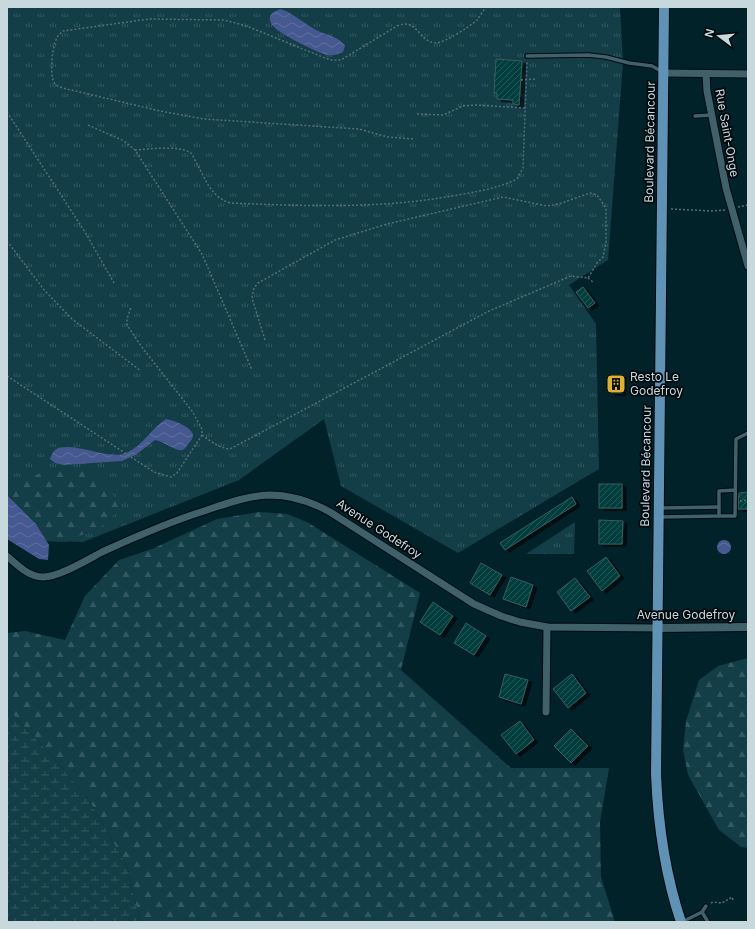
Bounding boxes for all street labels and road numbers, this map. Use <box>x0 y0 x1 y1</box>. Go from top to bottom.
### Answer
street label: Boulevard Bécancour <box>641 81 658 203</box>
street label: Rue Saint-Onge <box>712 88 743 178</box>
street label: Boulevard Bécancour <box>637 405 654 527</box>
street label: Avenue Godefroy <box>334 495 425 562</box>
street label: Avenue Godefroy <box>637 607 735 622</box>

